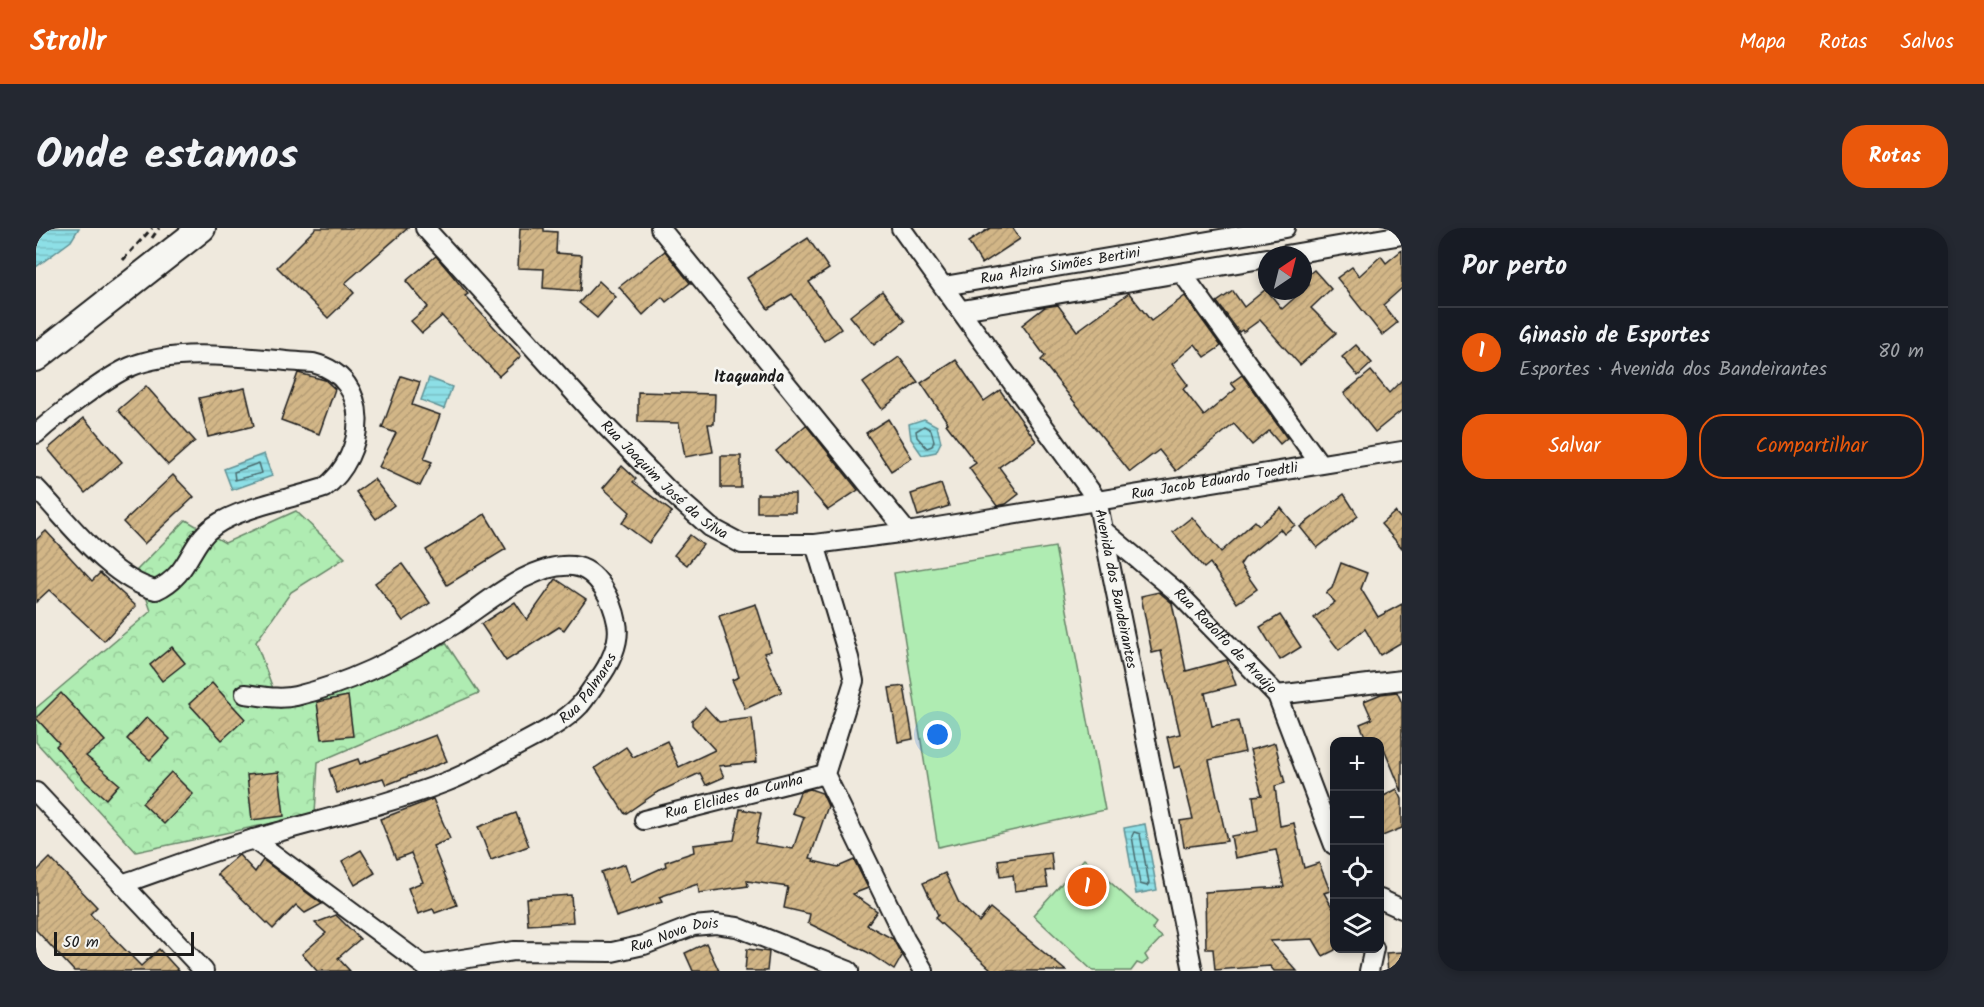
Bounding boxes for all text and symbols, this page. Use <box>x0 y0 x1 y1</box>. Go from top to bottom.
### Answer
text: Strollr <box>30 20 106 65</box>
text: Mapa <box>1740 26 1786 59</box>
text: Rotas <box>1819 26 1868 59</box>
text: Salvos <box>1901 26 1954 59</box>
text: Onde estamos <box>36 123 298 190</box>
button: Rotas <box>1842 125 1948 188</box>
street label: Rua Alzira Simões Bertini <box>979 241 1143 292</box>
north arrow <box>1258 246 1312 300</box>
text: Por perto <box>1462 246 1567 288</box>
text: Ginasio de Esportes <box>1519 319 1710 354</box>
text: 1 <box>1478 336 1485 368</box>
text: 80 m <box>1878 336 1924 368</box>
text: Esportes · Avenida dos Bandeirantes <box>1519 354 1827 386</box>
district label: Itaquanda <box>714 365 784 390</box>
button: Salvar <box>1462 414 1687 479</box>
button: Compartilhar <box>1699 414 1924 479</box>
street label: Rua Joaquim José da Silva <box>594 415 732 546</box>
street label: Rua Jacob Eduardo Toedtli <box>1129 456 1301 507</box>
street label: Avenida dos Bandeirantes <box>1087 507 1143 672</box>
street label: Rua Rodolfo de Araújo <box>1168 583 1283 700</box>
street label: Rua Palmares <box>554 649 624 731</box>
your location <box>923 720 952 749</box>
map controls <box>1330 737 1384 953</box>
button: + <box>1330 737 1384 791</box>
street label: Rua Elclides da Cunha <box>662 768 806 826</box>
button: − <box>1330 791 1384 845</box>
button: locate <box>1330 845 1384 899</box>
pin: 1 <box>1068 864 1106 910</box>
button: layers <box>1330 899 1384 953</box>
street label: Rua Nova Dois <box>628 912 720 960</box>
scale bar <box>54 929 194 956</box>
text: 50 m <box>63 930 99 955</box>

